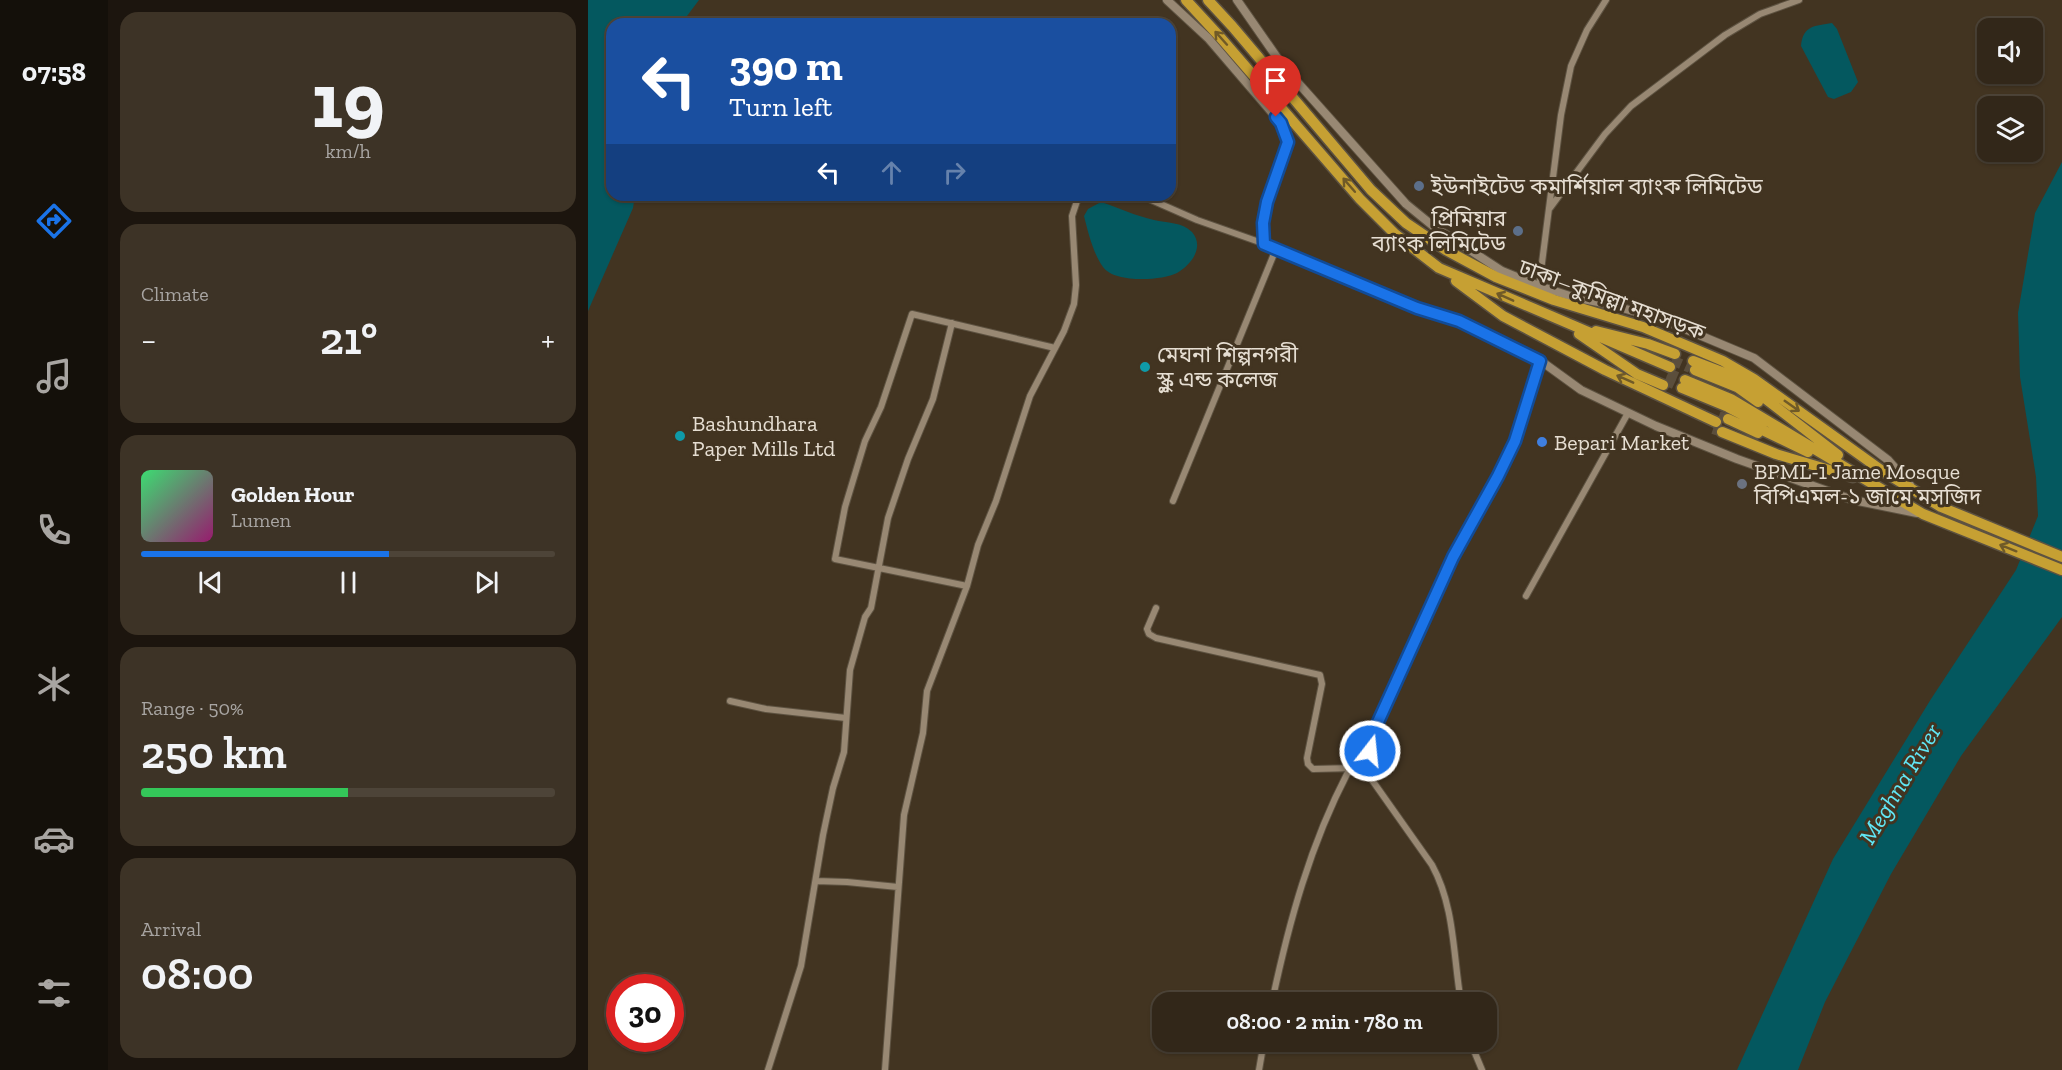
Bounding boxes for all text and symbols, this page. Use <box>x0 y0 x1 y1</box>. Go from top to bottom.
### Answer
map controls <box>1977 18 2043 162</box>
button: sound <box>1977 18 2043 84</box>
one-way arrow <box>1214 31 1228 46</box>
text: 390 m <box>729 40 843 91</box>
icon: left <box>630 42 708 120</box>
text: 19 <box>311 53 385 147</box>
pin <box>1250 55 1301 117</box>
text: 07:58 <box>22 56 86 88</box>
icon: arrive <box>1259 64 1292 97</box>
text: Turn left <box>729 91 832 123</box>
button: layers <box>1977 96 2043 162</box>
text: km/h <box>325 139 371 163</box>
icon: left <box>812 156 845 189</box>
icon: ahead <box>875 156 908 189</box>
icon: right <box>938 156 971 189</box>
place label: ইউনাইটেড কমার্শিয়াল ব্যাংক লিমিটেড <box>1430 173 1763 200</box>
one-way arrow <box>1342 177 1355 193</box>
marker: ইউনাইটেড কমার্শিয়াল ব্যাংক লিমিটেড <box>1412 179 1426 193</box>
icon: directions <box>33 200 75 242</box>
place label: প্রিমিয়ার ব্যাংক লিমিটেড <box>1371 205 1507 257</box>
marker: প্রিমিয়ার ব্যাংক লিমিটেড <box>1511 224 1525 238</box>
street label: ঢাকা–কুমিল্লা মহাসড়ক <box>1514 253 1709 346</box>
text: Climate <box>141 282 209 306</box>
one-way arrow <box>1496 291 1514 303</box>
text: 21° <box>320 312 378 366</box>
text: − <box>141 320 156 359</box>
text: + <box>541 320 555 359</box>
place label: মেঘনা শিল্পনগরী স্কুল এন্ড কলেজ <box>1156 341 1299 394</box>
icon: music <box>33 355 75 397</box>
marker: মেঘনা শিল্পনগরী স্কুল এন্ড কলেজ <box>1138 360 1152 374</box>
one-way arrow <box>1616 373 1634 385</box>
one-way arrow <box>1784 400 1800 412</box>
place label: Bashundhara Paper Mills Ltd <box>692 410 835 462</box>
marker: Bashundhara Paper Mills Ltd <box>673 429 687 443</box>
place label: Bepari Market <box>1554 429 1690 456</box>
marker: Bepari Market <box>1535 435 1549 449</box>
place label: BPML-1 Jame Mosque বিপিএমল-১ জামে মসজিদ <box>1753 458 1982 510</box>
marker: BPML-1 Jame Mosque বিপিএমল-১ জামে মসজিদ <box>1735 477 1749 491</box>
text: Golden Hour <box>231 481 355 508</box>
text: Lumen <box>231 508 291 532</box>
icon: phone <box>33 509 75 551</box>
one-way arrow <box>1999 542 2017 553</box>
icon: previous <box>194 566 227 599</box>
icon: pause <box>332 566 365 599</box>
icon: next <box>470 566 503 599</box>
icon: climate <box>33 663 75 705</box>
text: Range · 50% <box>141 696 244 720</box>
water label: Meghna River <box>1852 718 1947 849</box>
position arrow <box>1338 719 1402 783</box>
text: 250 km <box>141 726 287 780</box>
icon: car <box>33 818 75 860</box>
text: Arrival <box>141 917 201 941</box>
text: 08:00 <box>141 947 254 1001</box>
icon: filters <box>33 972 75 1014</box>
speed limit sign: 30 <box>606 974 684 1052</box>
text: 08:00 · 2 min · 780 m <box>1226 1008 1423 1035</box>

